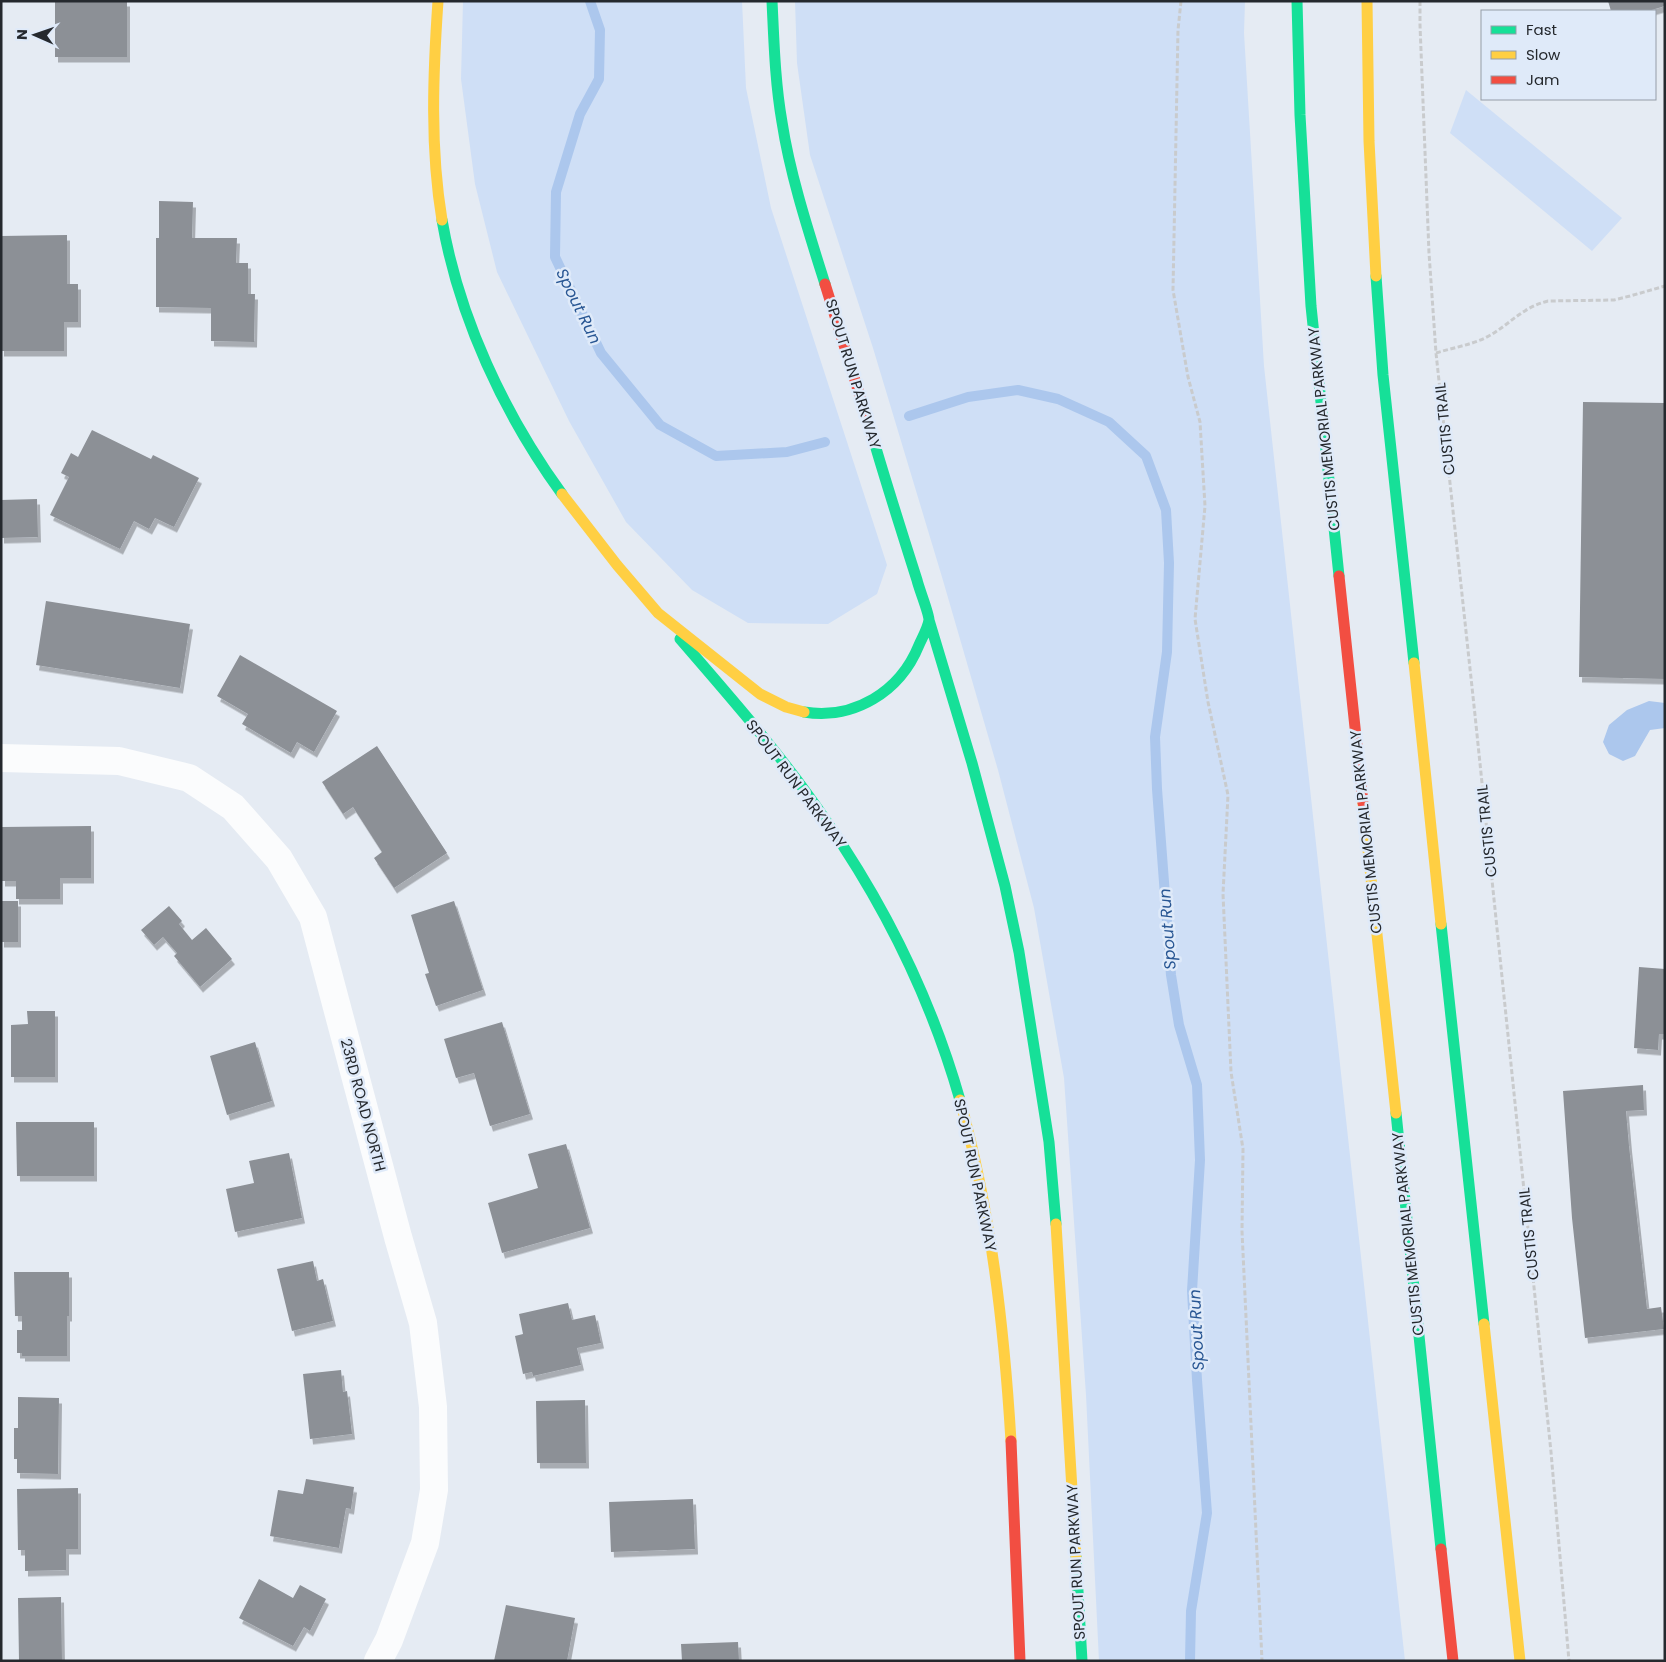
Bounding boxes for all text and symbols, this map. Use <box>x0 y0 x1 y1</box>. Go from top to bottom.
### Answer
north arrow <box>10 10 60 60</box>
legend <box>1481 10 1656 100</box>
text: Fast <box>1526 19 1557 40</box>
text: N <box>12 29 32 40</box>
text: Slow <box>1526 44 1561 65</box>
text: Jam <box>1526 69 1560 90</box>
water label: Spout Run <box>550 265 607 348</box>
street label: SPOUT RUN PARKWAY <box>821 296 886 452</box>
street label: CUSTIS MEMORIAL PARKWAY <box>1302 326 1345 532</box>
street label: CUSTIS TRAIL <box>1429 381 1460 476</box>
street label: SPOUT RUN PARKWAY <box>741 715 852 852</box>
street label: CUSTIS MEMORIAL PARKWAY <box>1344 729 1387 935</box>
street label: CUSTIS TRAIL <box>1471 783 1502 878</box>
water label: Spout Run <box>1153 888 1182 970</box>
street label: 23RD ROAD NORTH <box>336 1036 391 1174</box>
street label: SPOUT RUN PARKWAY <box>949 1097 1002 1253</box>
street label: CUSTIS MEMORIAL PARKWAY <box>1386 1131 1429 1337</box>
street label: CUSTIS TRAIL <box>1513 1186 1544 1281</box>
water label: Spout Run <box>1183 1289 1210 1371</box>
street label: SPOUT RUN PARKWAY <box>1061 1483 1090 1640</box>

